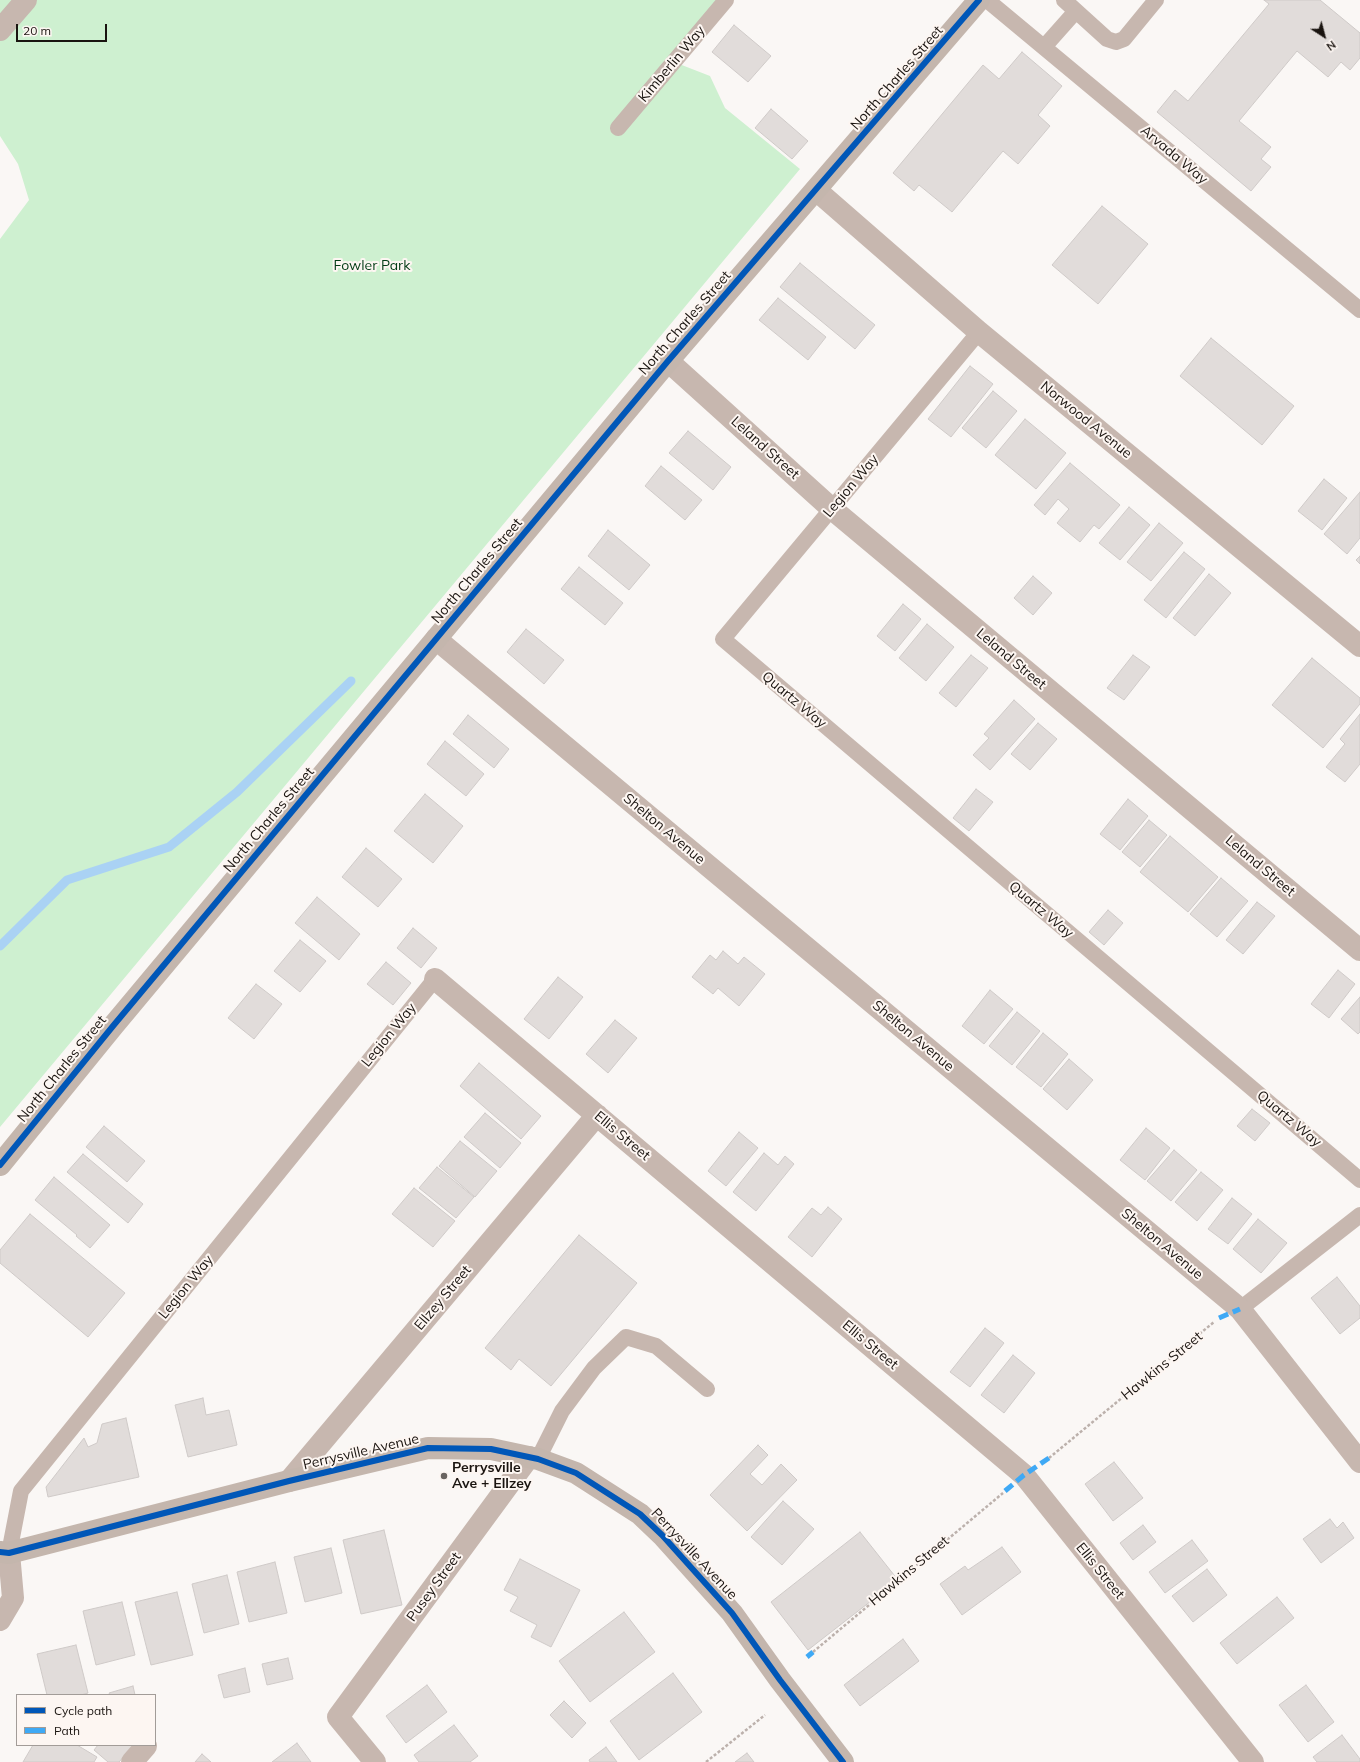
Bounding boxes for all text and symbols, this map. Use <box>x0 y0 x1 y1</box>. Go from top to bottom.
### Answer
scale bar <box>18 16 109 42</box>
north arrow <box>1304 16 1344 56</box>
street label: Kimberlin Way <box>635 22 709 106</box>
text: 20 m <box>23 23 51 38</box>
street label: North Charles Street <box>847 23 947 133</box>
text: N <box>1324 38 1339 54</box>
street label: Arvada Way <box>1137 122 1211 188</box>
park label: Fowler Park <box>334 258 410 274</box>
street label: North Charles Street <box>635 268 735 378</box>
street label: Norwood Avenue <box>1037 378 1135 462</box>
street label: Leland Street <box>727 413 803 483</box>
street label: Legion Way <box>820 451 882 521</box>
street label: North Charles Street <box>428 515 526 627</box>
street label: Leland Street <box>973 625 1049 693</box>
street label: Quartz Way <box>758 668 830 732</box>
street label: North Charles Street <box>220 764 318 876</box>
street label: Shelton Avenue <box>620 790 708 868</box>
street label: Leland Street <box>1222 832 1298 900</box>
street label: Quartz Way <box>1005 878 1077 942</box>
street label: Shelton Avenue <box>869 997 957 1075</box>
street label: Legion Way <box>358 1000 420 1070</box>
street label: North Charles Street <box>14 1012 110 1126</box>
street label: Quartz Way <box>1253 1087 1325 1151</box>
street label: Ellis Street <box>591 1108 653 1164</box>
street label: Shelton Avenue <box>1118 1205 1206 1283</box>
street label: Legion Way <box>155 1252 217 1322</box>
street label: Ellzey Street <box>411 1262 475 1334</box>
street label: Ellis Street <box>839 1317 901 1373</box>
street label: Hawkins Street <box>1118 1328 1206 1404</box>
street label: Perrysville Avenue <box>301 1430 421 1474</box>
place label: Perrysville Ave + Ellzey <box>452 1460 531 1492</box>
marker: Perrysville Ave + Ellzey <box>439 1471 449 1481</box>
street label: Perrysville Avenue <box>647 1505 741 1603</box>
street label: Hawkins Street <box>866 1533 952 1609</box>
street label: Ellis Street <box>1072 1539 1128 1603</box>
street label: Pusey Street <box>403 1549 465 1625</box>
legend <box>16 1694 156 1746</box>
text: Cycle path <box>54 1703 112 1718</box>
text: Path <box>54 1723 80 1738</box>

